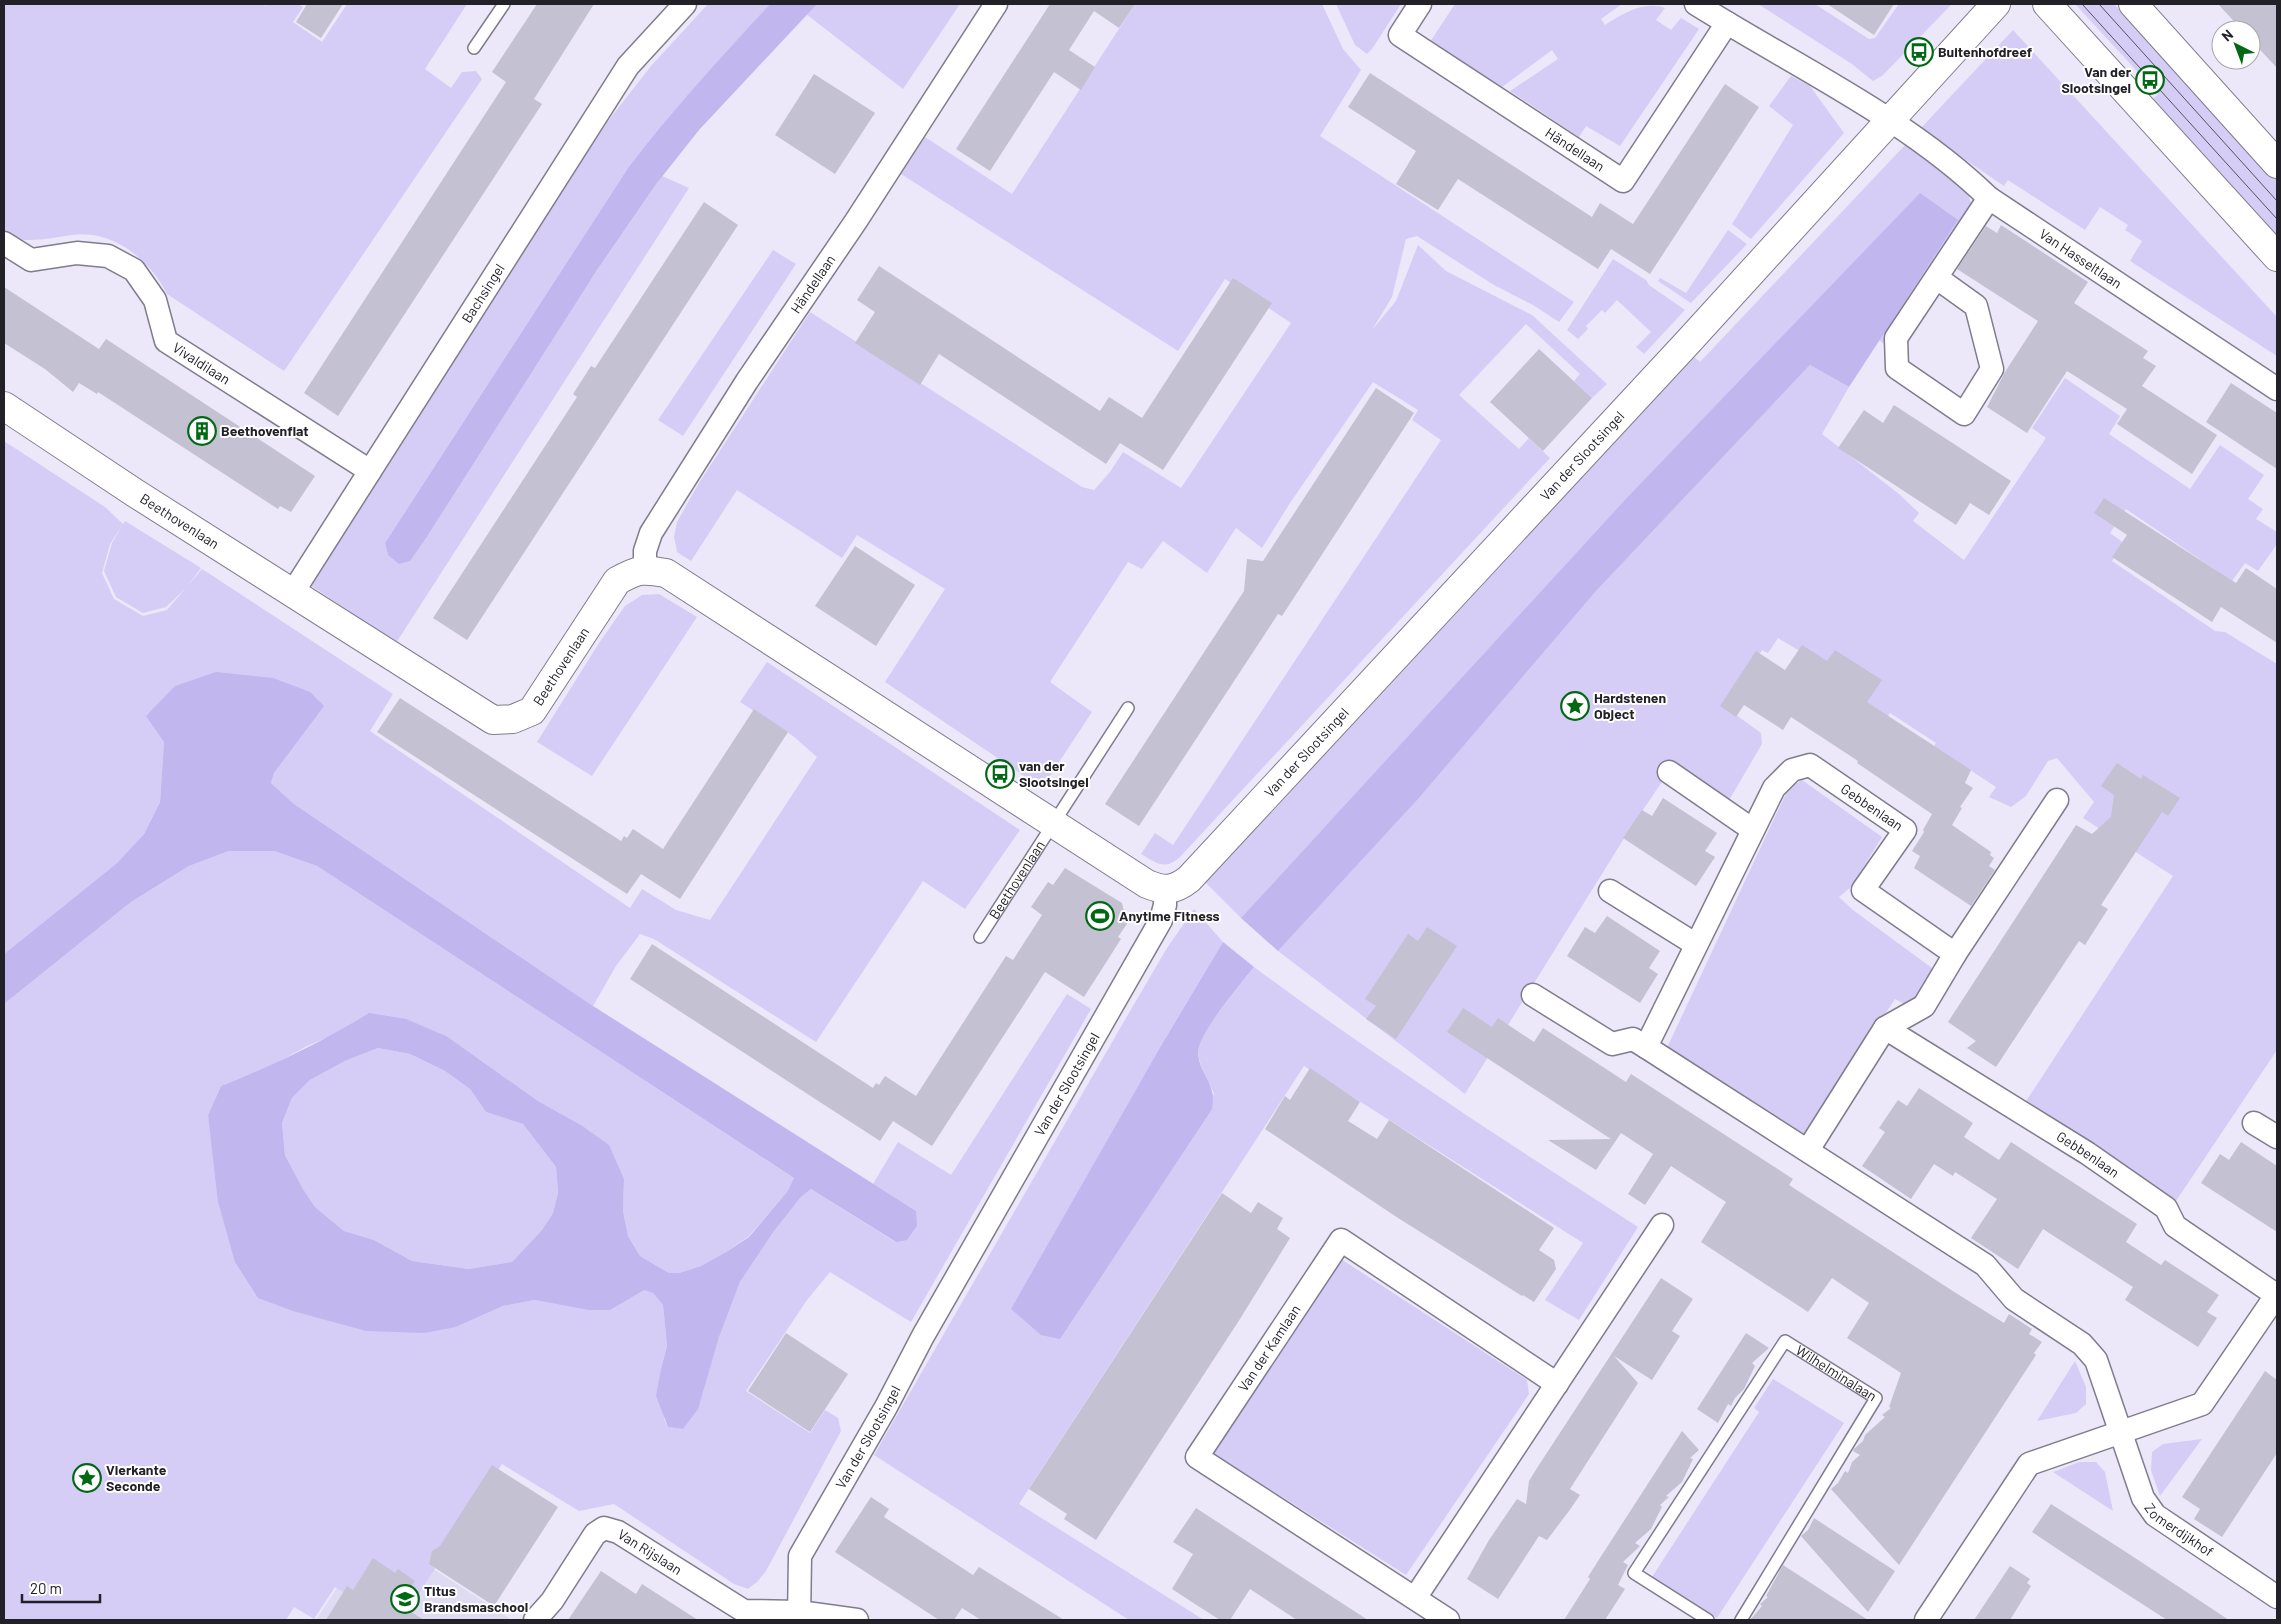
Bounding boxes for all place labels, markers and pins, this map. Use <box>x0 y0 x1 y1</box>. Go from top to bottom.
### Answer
bus stop icon: Buitenhofdreef <box>1904 37 1934 67</box>
place label: Buitenhofdreef <box>1938 43 2032 60</box>
place label: Van der Slootsingel <box>2061 63 2132 96</box>
bus stop icon: Van der Slootsingel <box>2135 65 2165 95</box>
building icon: Beethovenflat <box>187 416 217 446</box>
place label: Beethovenflat <box>221 422 309 439</box>
place label: Hardstenen Object <box>1594 689 1666 722</box>
place icon: Hardstenen Object <box>1560 691 1590 721</box>
place label: van der Slootsingel <box>1019 757 1089 790</box>
bus stop icon: van der Slootsingel <box>985 759 1015 789</box>
sports icon: Anytime Fitness <box>1085 901 1115 931</box>
place label: Anytime Fitness <box>1119 907 1220 924</box>
place label: Vierkante Seconde <box>106 1461 167 1494</box>
place icon: Vierkante Seconde <box>72 1463 102 1493</box>
place label: Titus Brandsmaschool <box>424 1582 528 1615</box>
school or university icon: Titus Brandsmaschool <box>390 1584 420 1614</box>

